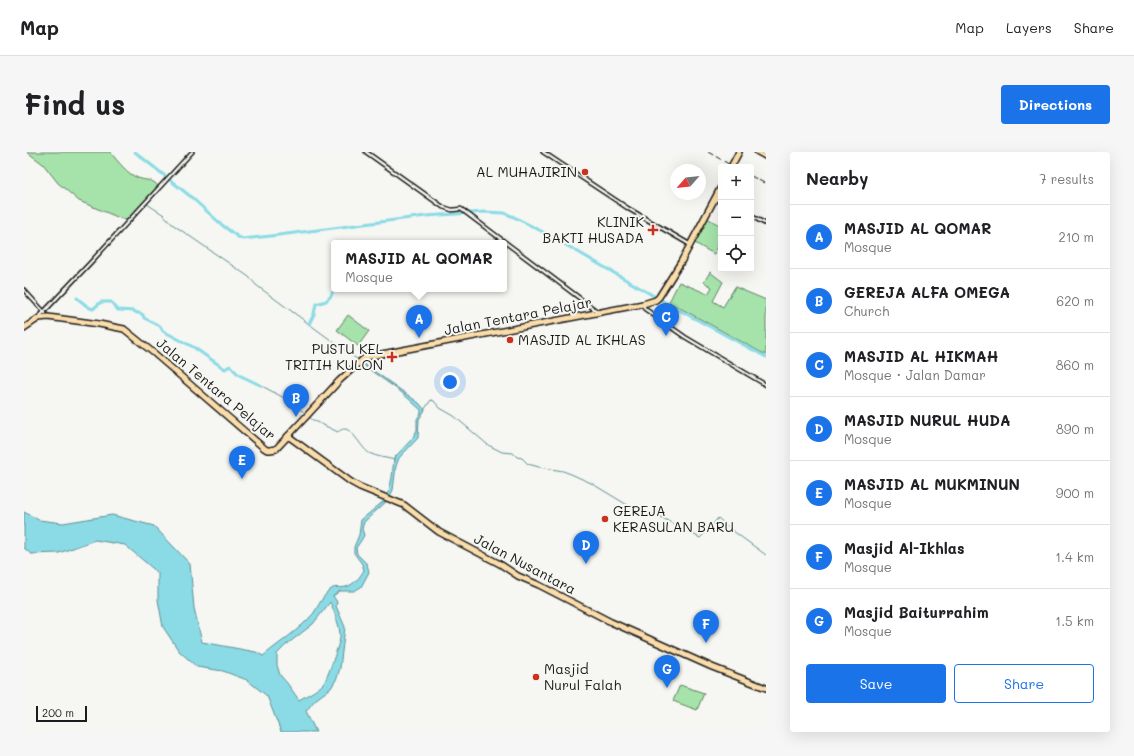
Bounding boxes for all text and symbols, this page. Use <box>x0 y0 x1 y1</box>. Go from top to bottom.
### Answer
text: Map <box>20 15 59 40</box>
text: Map <box>955 18 984 37</box>
text: Layers <box>1006 18 1052 37</box>
text: Share <box>1074 18 1114 37</box>
button: Directions <box>1001 85 1110 124</box>
text: Find us <box>24 86 125 122</box>
place label: AL MUHAJIRIN <box>476 162 577 181</box>
north arrow <box>670 164 706 200</box>
map controls <box>718 164 754 272</box>
button: + <box>718 164 754 200</box>
marker: AL MUHAJIRIN <box>580 167 590 177</box>
text: Nearby <box>806 167 868 189</box>
text: 7 results <box>1039 170 1094 187</box>
button: − <box>718 200 754 236</box>
place label: KLINIK BAKTI HUSADA <box>543 212 644 247</box>
text: MASJID AL QOMAR <box>844 218 991 238</box>
marker: KLINIK BAKTI HUSADA <box>647 224 659 236</box>
text: A <box>814 228 824 245</box>
text: 210 m <box>1058 228 1094 245</box>
button: locate <box>718 236 754 272</box>
text: Mosque <box>844 238 892 255</box>
popup <box>331 240 507 292</box>
text: MASJID AL QOMAR <box>345 248 493 268</box>
text: Mosque <box>345 268 393 285</box>
text: GEREJA ALFA OMEGA <box>844 282 1010 302</box>
street label: Jalan Tentara Pelajar <box>442 292 593 339</box>
text: B <box>815 292 823 309</box>
text: 620 m <box>1056 292 1094 309</box>
text: Church <box>844 302 889 319</box>
pin: C <box>653 303 679 336</box>
pin: A <box>406 305 432 338</box>
place label: MASJID AL IKHLAS <box>518 330 646 349</box>
street label: Jalan Tentara Pelajar <box>153 333 280 444</box>
marker: MASJID AL IKHLAS <box>505 335 515 345</box>
place label: PUSTU KEL TRITIH KULON <box>285 339 384 374</box>
text: MASJID AL HIKMAH <box>844 346 999 366</box>
marker: PUSTU KEL TRITIH KULON <box>386 351 398 363</box>
text: C <box>814 356 824 373</box>
text: 860 m <box>1056 356 1094 373</box>
text: Mosque · Jalan Damar <box>844 366 986 383</box>
your location <box>440 372 460 392</box>
pin: B <box>283 384 309 417</box>
text: MASJID NURUL HUDA <box>844 410 1011 430</box>
text: D <box>814 420 824 437</box>
text: 890 m <box>1056 420 1094 437</box>
text: Mosque <box>844 430 892 447</box>
pin: E <box>229 446 255 479</box>
text: MASJID AL MUKMINUN <box>844 474 1020 494</box>
text: E <box>815 484 823 501</box>
text: 900 m <box>1056 484 1094 501</box>
text: Mosque <box>844 494 892 511</box>
place label: GEREJA KERASULAN BARU <box>613 501 734 536</box>
marker: GEREJA KERASULAN BARU <box>600 514 610 524</box>
street label: Jalan Nusantara <box>471 529 579 598</box>
pin: D <box>573 531 599 564</box>
text: Masjid Al-Ikhlas <box>844 538 965 558</box>
text: F <box>815 548 823 565</box>
text: 1.4 km <box>1055 548 1094 565</box>
text: Mosque <box>844 558 892 575</box>
text: Masjid Baiturrahim <box>844 602 989 622</box>
pin: F <box>693 610 719 643</box>
text: G <box>814 612 824 629</box>
text: 1.5 km <box>1055 612 1094 629</box>
text: Mosque <box>844 622 892 639</box>
pin: G <box>654 655 680 688</box>
place label: Masjid Nurul Falah <box>544 659 621 694</box>
button: Save <box>806 664 946 703</box>
button: Share <box>954 664 1094 703</box>
marker: Masjid Nurul Falah <box>531 672 541 682</box>
scale bar <box>36 704 87 723</box>
text: 200 m <box>42 705 74 720</box>

